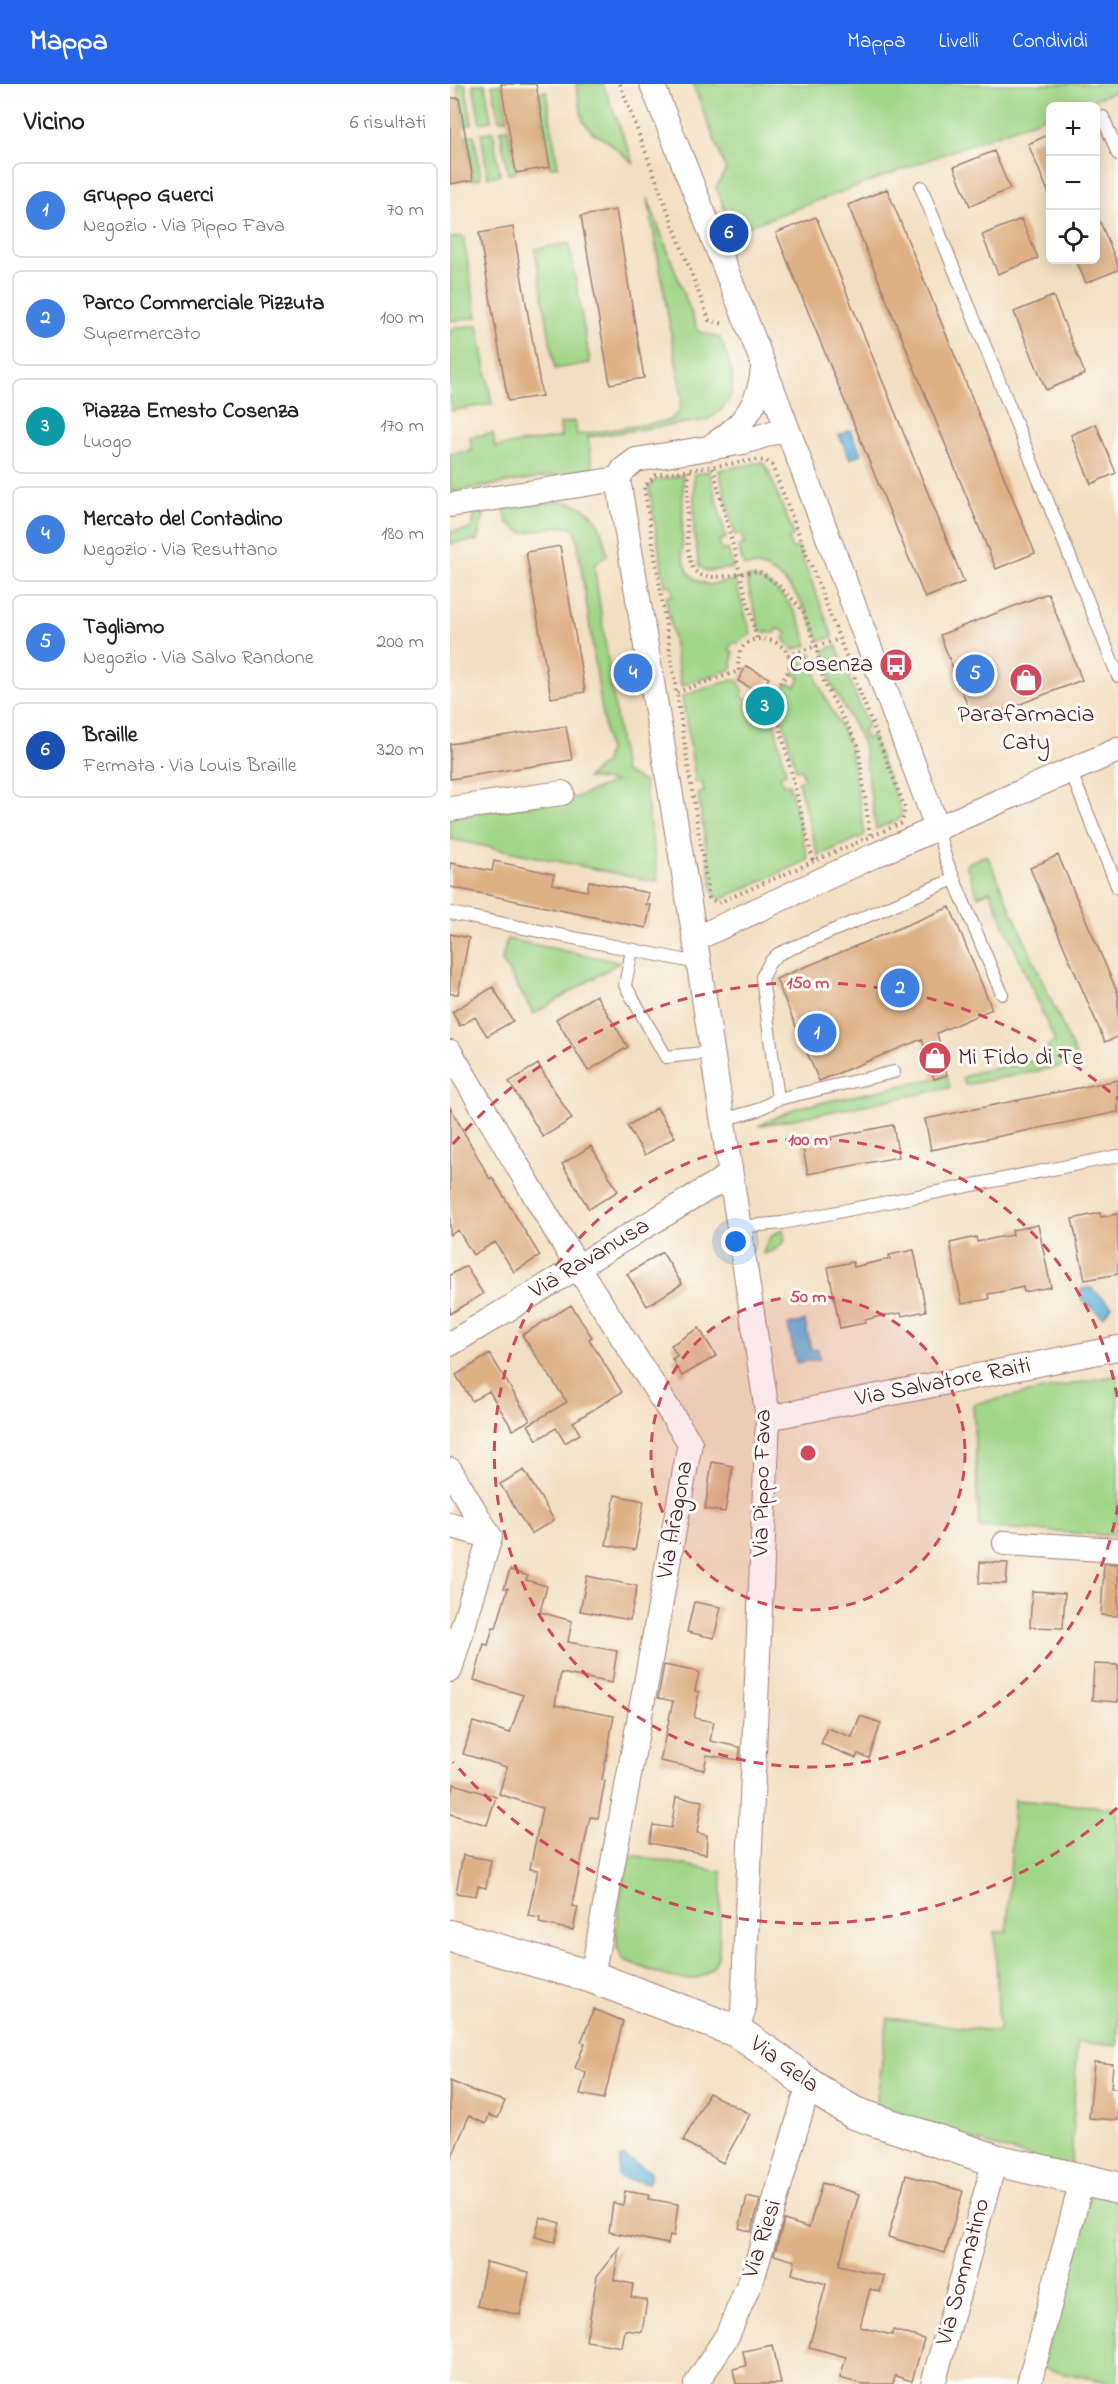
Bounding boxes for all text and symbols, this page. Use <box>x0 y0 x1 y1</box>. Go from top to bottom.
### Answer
text: Mappa <box>30 22 108 63</box>
text: Mappa <box>847 27 906 57</box>
text: Livelli <box>939 27 979 57</box>
text: Condividi <box>1012 27 1088 57</box>
map controls <box>1046 102 1100 264</box>
button: + <box>1046 102 1100 156</box>
text: Vicino <box>24 104 85 142</box>
text: 6 risultati <box>350 109 426 138</box>
button: − <box>1046 156 1100 210</box>
text: Gruppo Guerci <box>83 180 214 212</box>
text: 1 <box>42 196 49 225</box>
text: 70 m <box>387 196 424 225</box>
pin: 6 <box>710 210 748 256</box>
button: locate <box>1046 210 1100 264</box>
text: Negozio · Via Pippo Fava <box>83 212 285 241</box>
text: Parco Commerciale Pizzuta <box>83 288 324 320</box>
text: 2 <box>41 304 50 333</box>
text: 100 m <box>380 304 424 333</box>
text: Supermercato <box>83 320 201 349</box>
text: Piazza Ernesto Cosenza <box>83 396 299 428</box>
text: 3 <box>41 412 50 441</box>
text: 170 m <box>380 412 424 441</box>
text: Luogo <box>83 428 132 457</box>
text: Mercato del Contadino <box>83 504 283 536</box>
text: 4 <box>41 520 50 549</box>
text: 180 m <box>381 520 424 549</box>
text: Negozio · Via Resuttano <box>83 536 277 565</box>
text: Tagliamo <box>83 612 165 644</box>
text: 5 <box>40 628 51 657</box>
text: 200 m <box>376 628 424 657</box>
text: Negozio · Via Salvo Randone <box>83 644 314 673</box>
bus stop icon: Cosenza <box>878 647 914 683</box>
place label: Cosenza <box>790 648 873 683</box>
pin: 4 <box>614 650 652 696</box>
pin: 5 <box>956 652 994 696</box>
shop icon: Parafarmacia Caty <box>1008 662 1044 698</box>
pin: 3 <box>746 684 784 728</box>
place label: Parafarmacia Caty <box>958 698 1094 762</box>
text: Braille <box>83 720 138 752</box>
text: 6 <box>41 736 50 765</box>
text: 320 m <box>377 736 424 765</box>
text: Fermata · Via Louis Braille <box>83 752 297 781</box>
pin: 2 <box>880 966 920 1010</box>
text: 150 m <box>787 971 829 997</box>
pin: 1 <box>798 1010 836 1056</box>
shop icon: Mi Fido di Te <box>917 1040 953 1076</box>
place label: Mi Fido di Te <box>958 1041 1083 1076</box>
text: 100 m <box>788 1128 828 1154</box>
street label: Via Ravanusa <box>522 1209 657 1309</box>
your location <box>721 1227 750 1256</box>
text: 50 m <box>790 1285 826 1311</box>
street label: Via Salvatore Raiti <box>851 1349 1034 1417</box>
street label: Via Pippo Fava <box>744 1409 782 1558</box>
centre of rings <box>798 1443 818 1463</box>
street label: Via Aragona <box>648 1458 704 1583</box>
street label: Via Gela <box>741 2027 826 2102</box>
street label: Via Riesi <box>734 2195 792 2284</box>
street label: Via Sommatino <box>927 2195 1000 2350</box>

